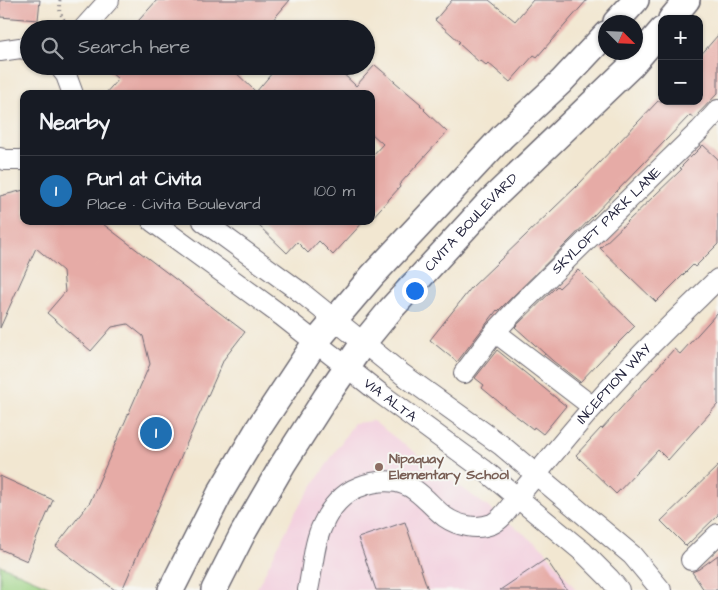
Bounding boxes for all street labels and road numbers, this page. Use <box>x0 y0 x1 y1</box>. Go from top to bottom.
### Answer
street label: SKYLOFT PARK LANE <box>547 162 666 279</box>
street label: CIVITA BOULEVARD <box>420 169 523 276</box>
street label: INCEPTION WAY <box>572 339 656 429</box>
street label: VIA ALTA <box>359 374 421 427</box>

